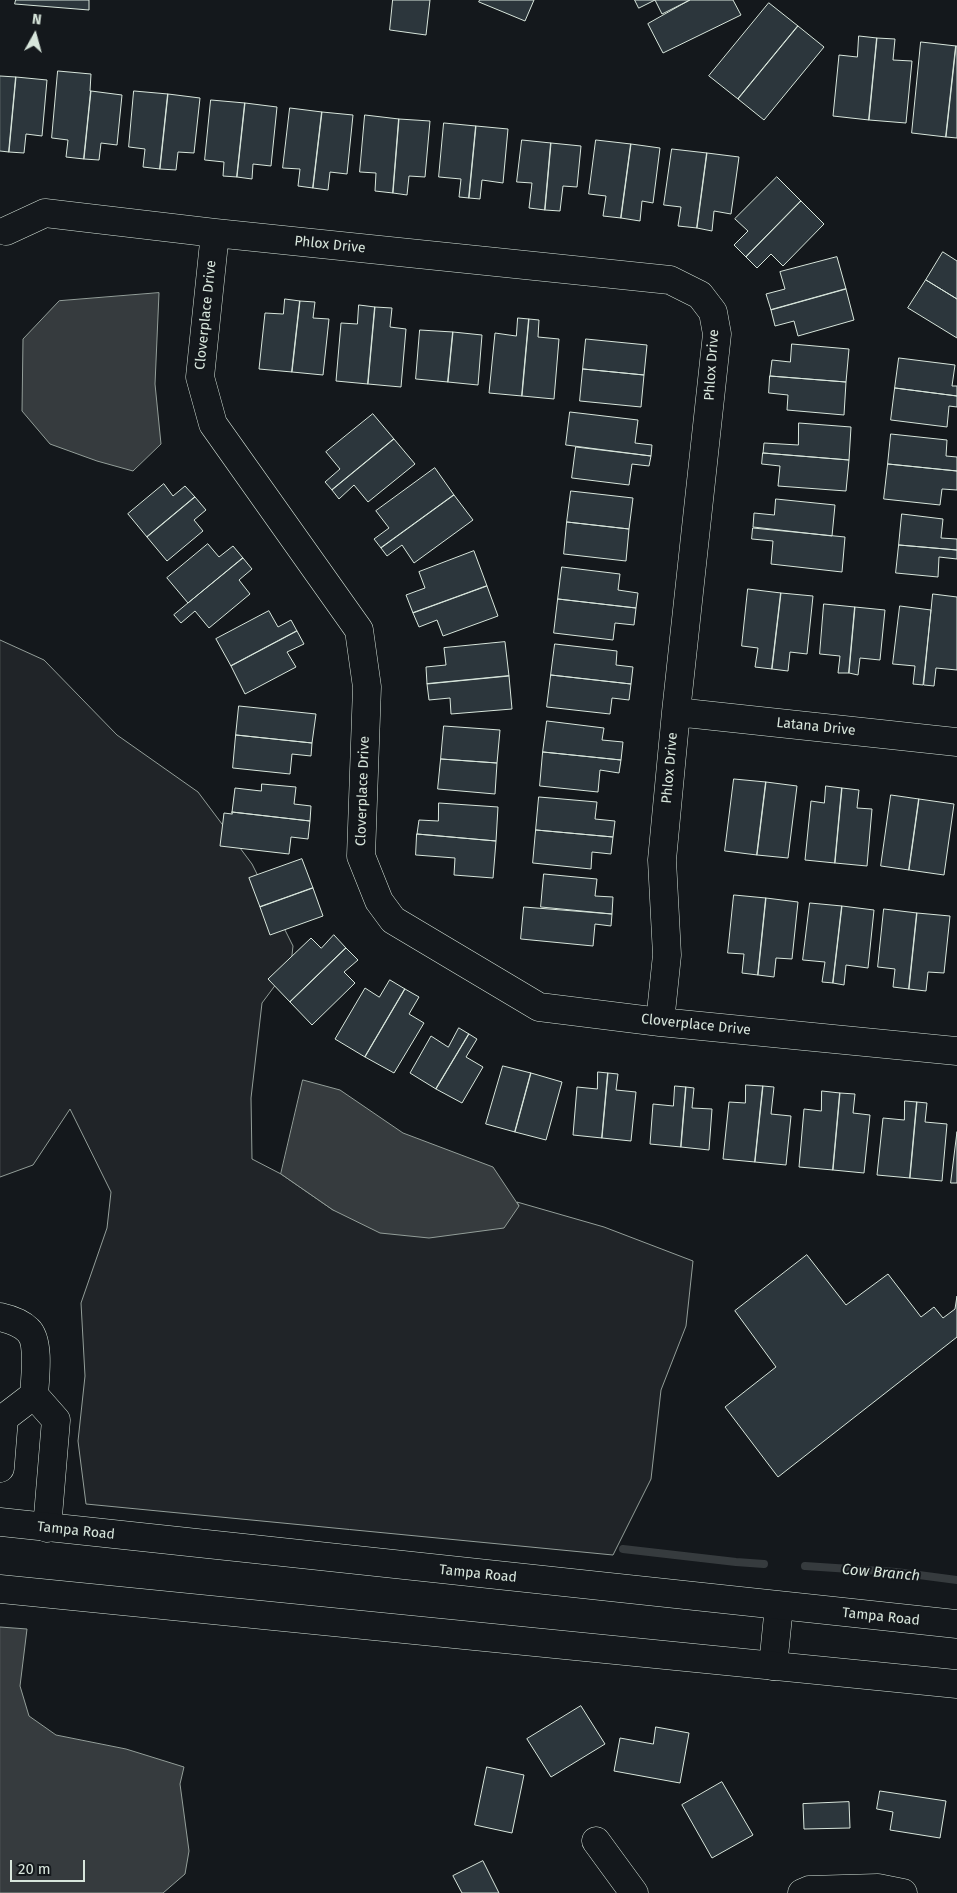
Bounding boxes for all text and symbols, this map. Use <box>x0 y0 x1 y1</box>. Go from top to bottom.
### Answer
north arrow <box>10 10 60 60</box>
text: N <box>31 11 43 29</box>
street label: Phlox Drive <box>294 233 366 257</box>
street label: Cloverplace Drive <box>192 259 220 371</box>
street label: Phlox Drive <box>701 329 723 401</box>
street label: Latana Drive <box>776 714 856 740</box>
street label: Phlox Drive <box>659 732 681 804</box>
street label: Cloverplace Drive <box>353 736 373 846</box>
street label: Cloverplace Drive <box>640 1011 752 1039</box>
street label: Tampa Road <box>36 1519 116 1543</box>
water label: Cow Branch <box>841 1561 921 1585</box>
street label: Tampa Road <box>438 1562 518 1586</box>
street label: Tampa Road <box>841 1605 921 1629</box>
scale bar <box>12 1850 88 1882</box>
text: 20 m <box>18 1860 51 1878</box>

